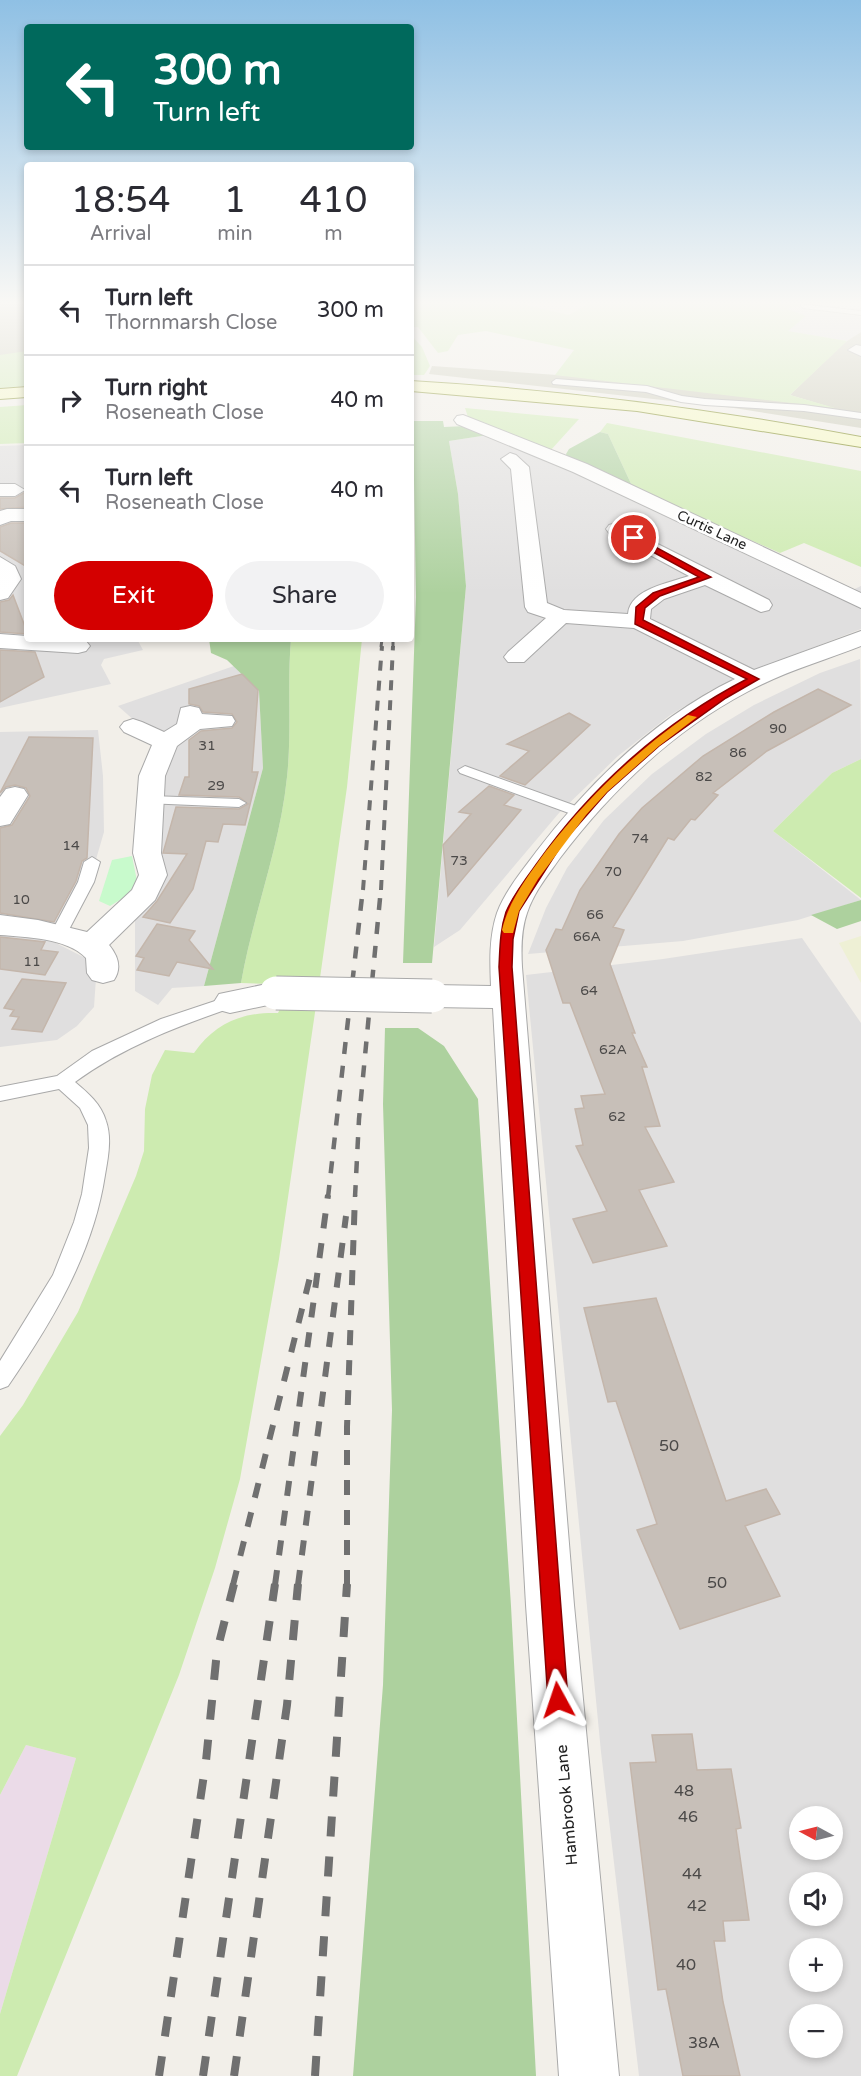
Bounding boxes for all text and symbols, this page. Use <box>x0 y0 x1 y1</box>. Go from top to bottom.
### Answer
text: 300 m <box>153 45 282 96</box>
icon: left <box>54 48 132 126</box>
text: Turn left <box>153 96 260 129</box>
text: 18:54 <box>71 179 171 222</box>
text: 1 <box>224 179 246 222</box>
text: 410 <box>299 179 367 222</box>
text: Arrival <box>90 222 152 246</box>
text: min <box>217 222 253 246</box>
text: m <box>324 222 343 246</box>
text: Turn left <box>105 285 193 311</box>
icon: left <box>54 294 87 327</box>
text: 300 m <box>317 297 384 323</box>
text: Thornmarsh Close <box>105 311 277 335</box>
text: Turn right <box>105 375 207 401</box>
icon: right <box>54 384 87 417</box>
text: 40 m <box>330 387 384 413</box>
text: Roseneath Close <box>105 401 264 425</box>
text: Turn left <box>105 465 193 491</box>
icon: left <box>54 474 87 507</box>
text: 40 m <box>330 477 384 503</box>
text: Roseneath Close <box>105 491 264 515</box>
street label: Curtis Lane <box>674 506 750 554</box>
pin <box>608 512 659 563</box>
icon: arrive <box>617 521 650 554</box>
button: Exit <box>54 561 213 630</box>
button: Share <box>225 561 384 630</box>
house number: 90 <box>769 720 787 737</box>
house number: 31 <box>198 737 216 754</box>
house number: 86 <box>729 744 747 761</box>
house number: 82 <box>695 768 713 785</box>
house number: 29 <box>207 777 225 794</box>
house number: 74 <box>631 830 649 847</box>
house number: 14 <box>62 837 80 854</box>
house number: 73 <box>450 852 468 869</box>
house number: 70 <box>604 863 622 880</box>
house number: 10 <box>12 891 30 908</box>
house number: 66 <box>586 906 604 923</box>
house number: 66A <box>573 928 601 945</box>
house number: 11 <box>23 953 41 970</box>
house number: 64 <box>580 982 598 999</box>
house number: 62A <box>599 1041 627 1058</box>
house number: 62 <box>608 1108 626 1125</box>
house number: 50 <box>659 1436 679 1456</box>
house number: 50 <box>707 1573 727 1593</box>
position arrow <box>526 1668 590 1732</box>
street label: Hambrook Lane <box>552 1744 582 1866</box>
house number: 48 <box>674 1781 694 1801</box>
north arrow <box>789 1806 843 1860</box>
map controls <box>789 1806 843 2058</box>
house number: 46 <box>678 1807 698 1827</box>
house number: 44 <box>682 1864 702 1884</box>
button: sound <box>789 1872 843 1926</box>
house number: 42 <box>687 1896 707 1916</box>
button: + <box>789 1938 843 1992</box>
house number: 40 <box>676 1955 696 1975</box>
button: − <box>789 2004 843 2058</box>
house number: 38A <box>688 2033 720 2053</box>

